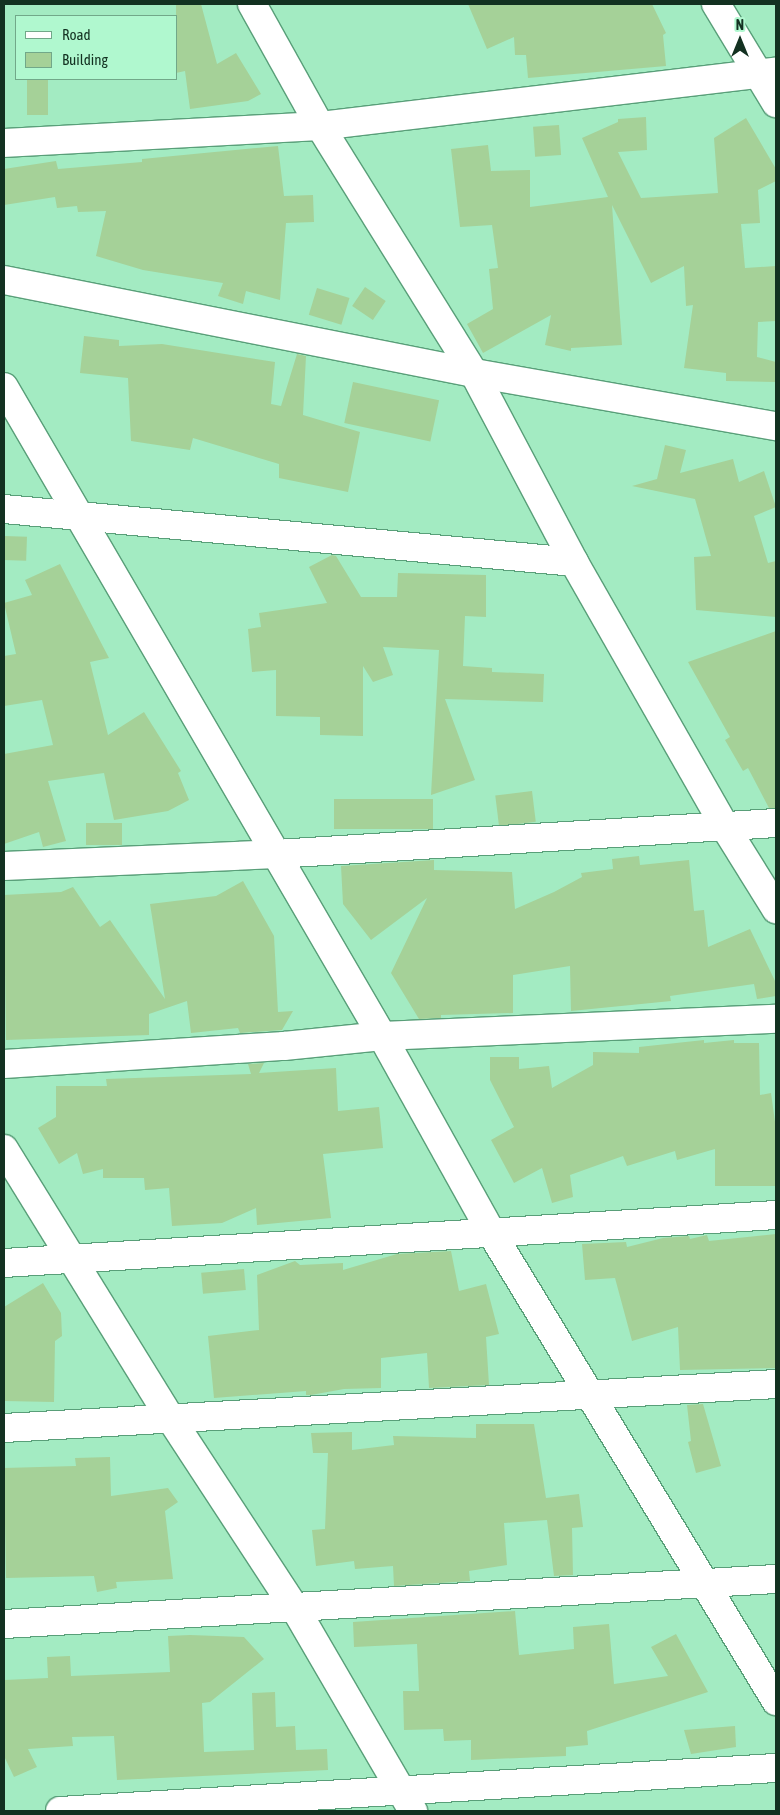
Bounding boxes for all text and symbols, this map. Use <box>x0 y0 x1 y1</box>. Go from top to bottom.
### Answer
legend <box>15 15 178 80</box>
north arrow <box>715 15 765 65</box>
text: N <box>736 17 744 33</box>
text: Road <box>62 26 91 43</box>
text: Building <box>62 51 108 68</box>

